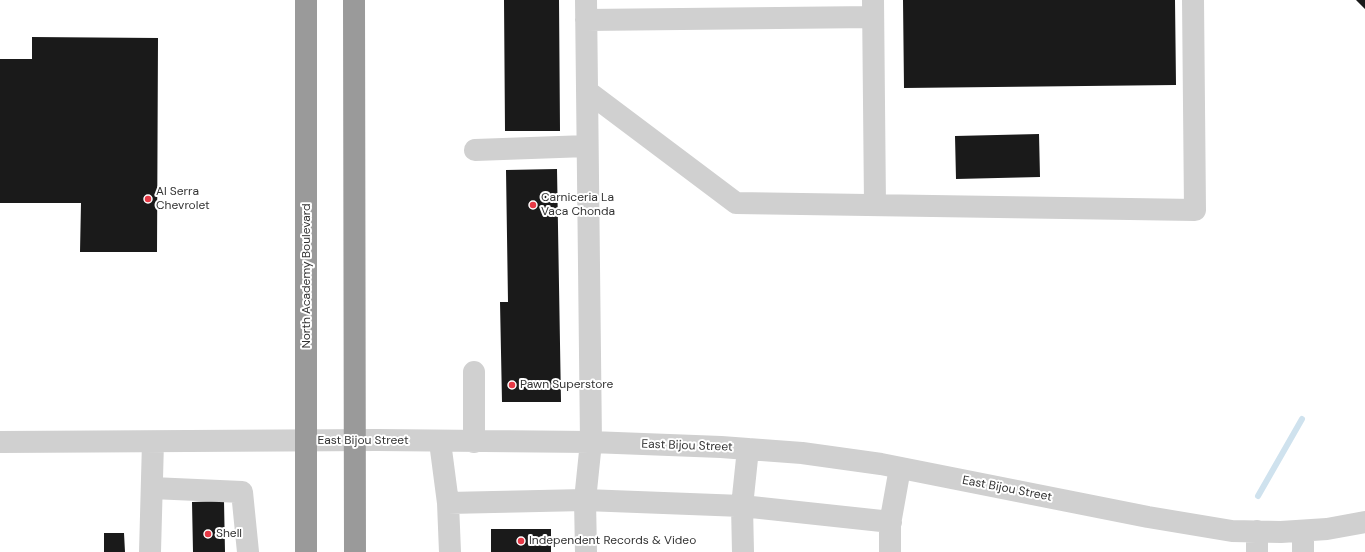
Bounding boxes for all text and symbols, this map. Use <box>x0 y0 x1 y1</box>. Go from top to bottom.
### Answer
place label: Al Serra Chevrolet <box>156 185 210 213</box>
place label: Carniceria La Vaca Chonda <box>541 191 615 219</box>
marker: Al Serra Chevrolet <box>143 194 153 204</box>
marker: Carniceria La Vaca Chonda <box>528 200 538 210</box>
street label: North Academy Boulevard <box>300 203 314 349</box>
place label: Pawn Superstore <box>520 378 613 392</box>
marker: Pawn Superstore <box>507 380 517 390</box>
street label: East Bijou Street <box>317 434 409 448</box>
street label: East Bijou Street <box>641 437 733 455</box>
street label: East Bijou Street <box>961 473 1053 505</box>
place label: Shell <box>216 527 242 541</box>
marker: Shell <box>203 529 213 539</box>
place label: Independent Records & Video <box>529 534 696 548</box>
marker: Independent Records & Video <box>516 536 526 546</box>

